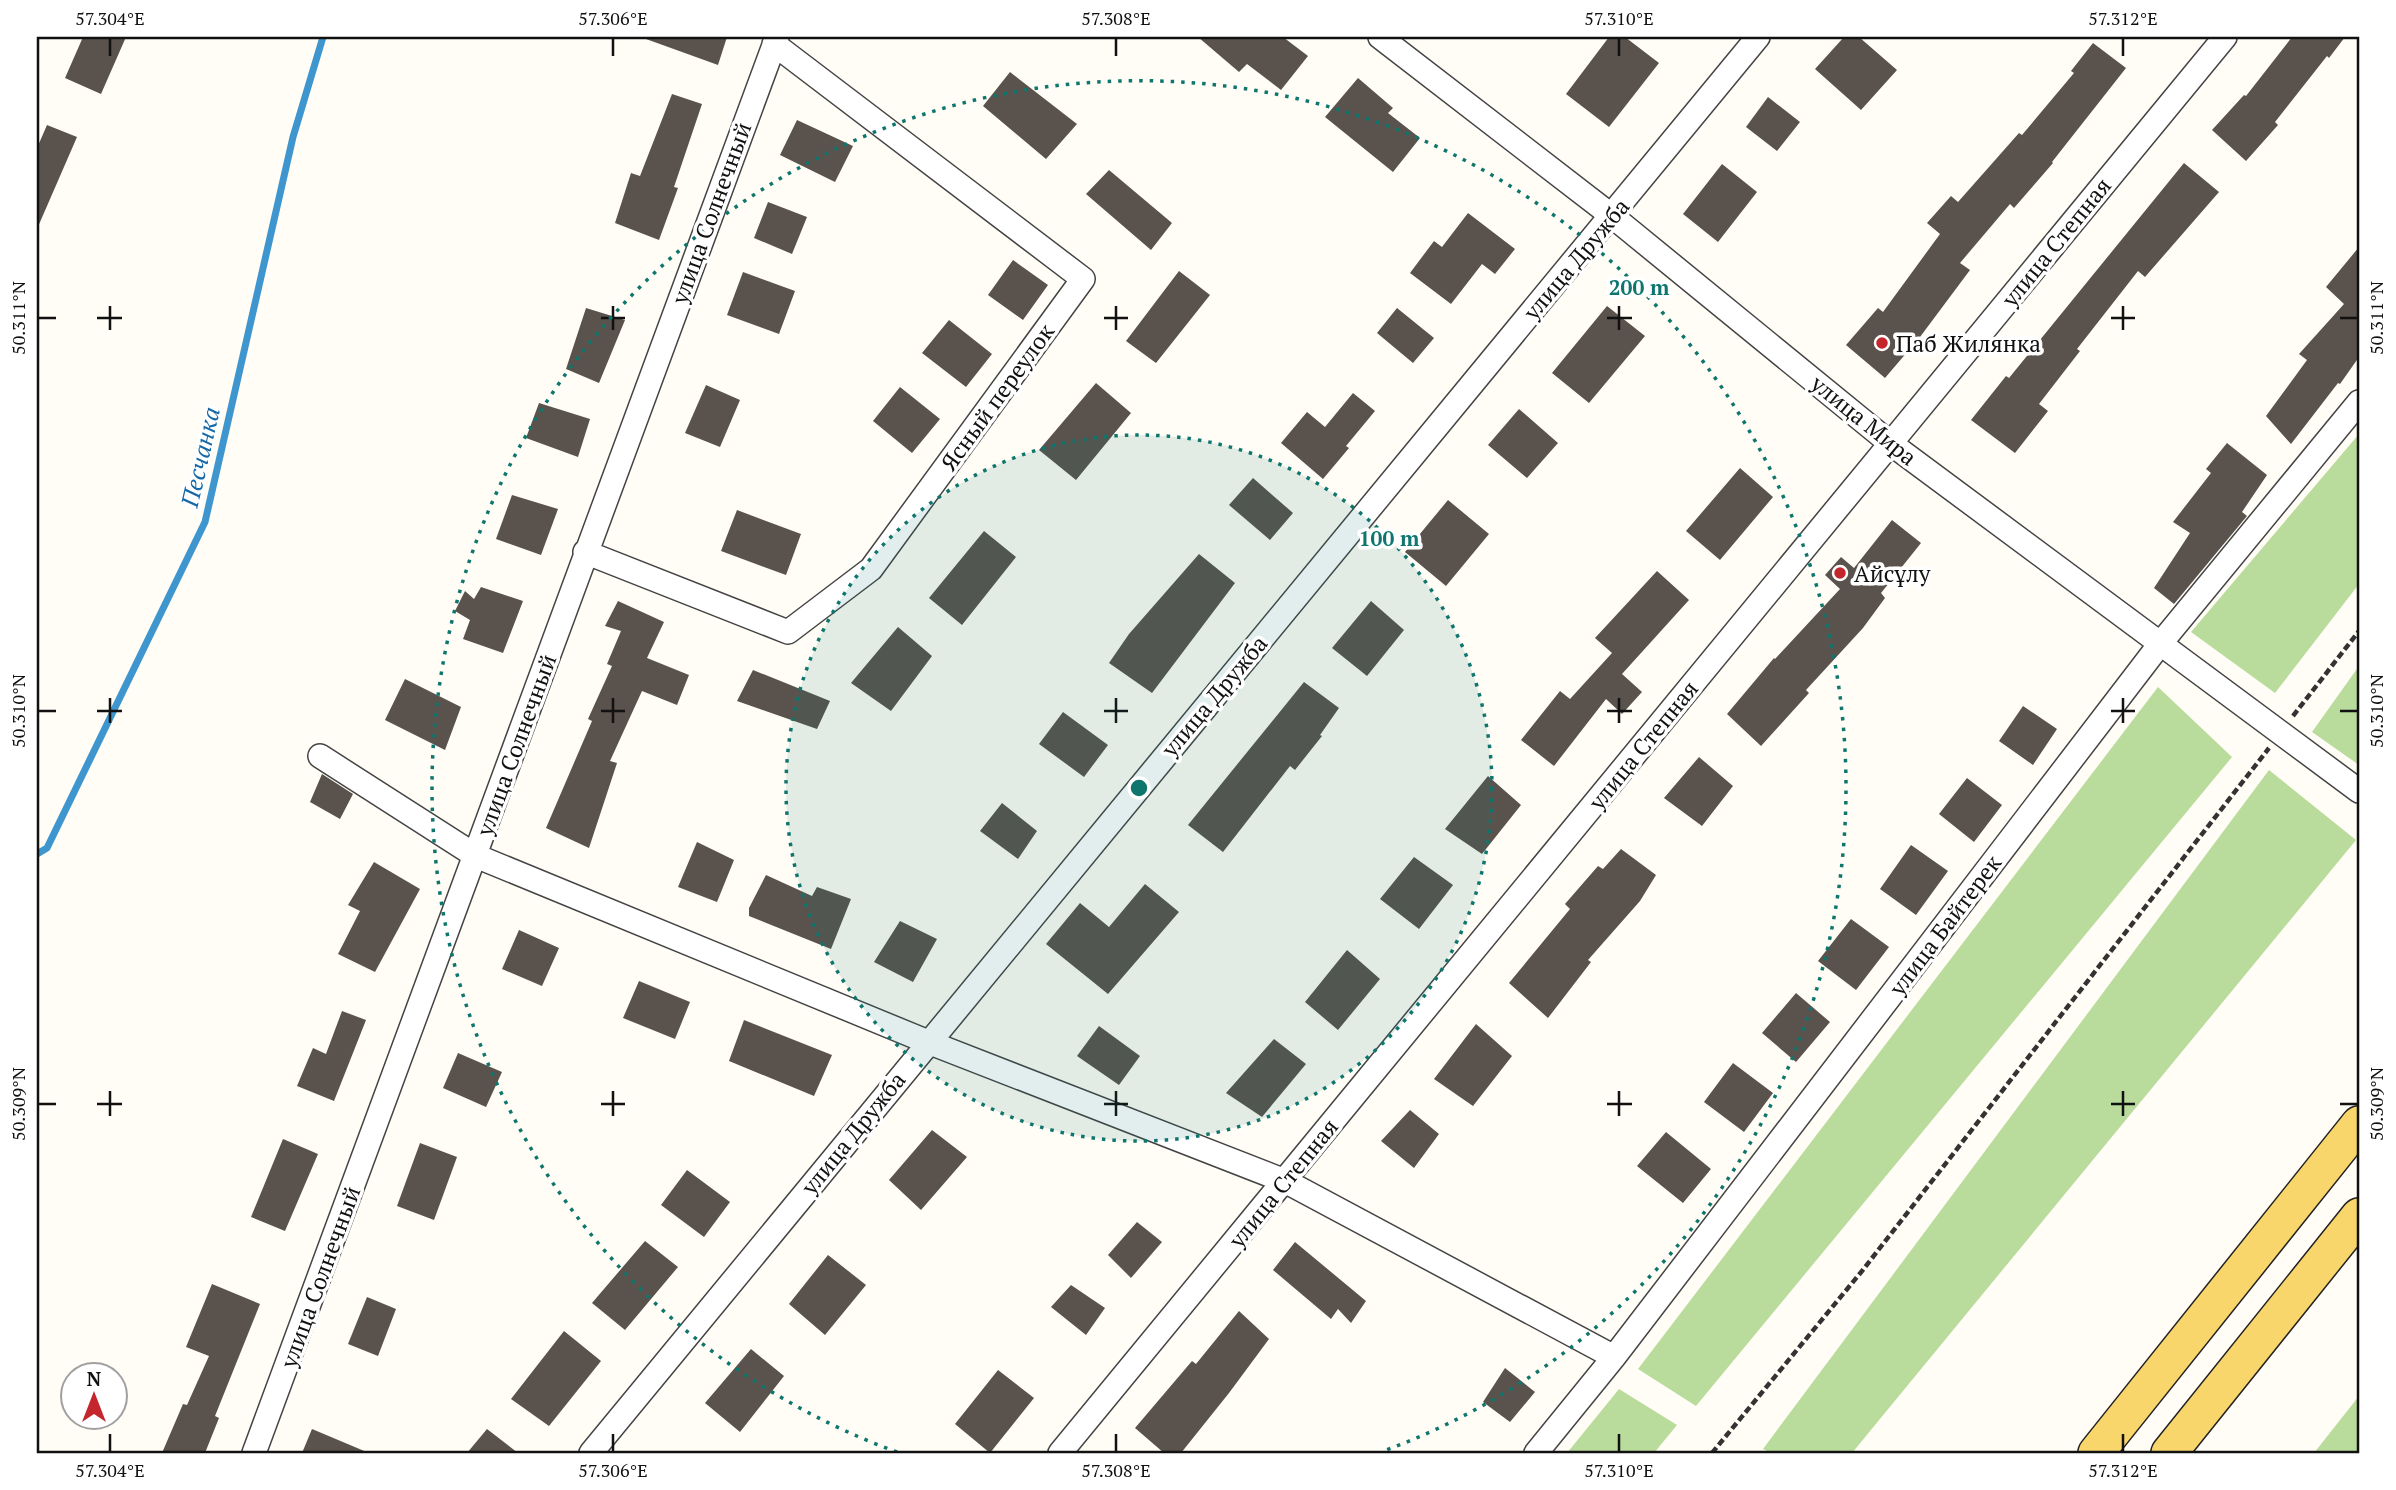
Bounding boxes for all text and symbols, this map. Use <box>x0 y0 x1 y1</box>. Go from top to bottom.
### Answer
text: 57.304°E <box>75 6 145 30</box>
text: 57.306°E <box>578 6 648 30</box>
text: 57.308°E <box>1081 6 1151 30</box>
text: 57.310°E <box>1584 6 1654 30</box>
text: 57.312°E <box>2088 6 2158 30</box>
street label: улица Солнечный <box>663 118 758 309</box>
street label: улица Степная <box>1994 171 2118 314</box>
street label: улица Дружба <box>1515 191 1636 327</box>
text: 200 m <box>1609 273 1670 301</box>
text: 50.311°N <box>6 281 30 355</box>
text: 50.311°N <box>2364 281 2388 355</box>
street label: Ясный переулок <box>933 317 1061 477</box>
place label: Паб Жилянка <box>1896 328 2041 359</box>
marker: Паб Жилянка <box>1874 335 1890 351</box>
street label: улица Мира <box>1804 367 1924 472</box>
water label: Песчанка <box>173 404 227 511</box>
text: 100 m <box>1359 524 1420 552</box>
place label: Айсұлу <box>1854 558 1931 589</box>
marker: Айсұлу <box>1832 565 1848 581</box>
street label: улица Дружба <box>1153 628 1274 764</box>
street label: улица Солнечный <box>468 650 563 841</box>
text: 50.310°N <box>6 674 30 748</box>
street label: улица Степная <box>1581 674 1705 817</box>
text: 50.310°N <box>2364 674 2388 748</box>
centre of rings <box>1127 776 1151 800</box>
street label: улица Байтерек <box>1881 848 2008 1002</box>
street label: улица Дружба <box>793 1065 912 1202</box>
text: 50.309°N <box>6 1067 30 1141</box>
text: 50.309°N <box>2364 1067 2388 1141</box>
street label: улица Степная <box>1221 1112 1345 1255</box>
street label: улица Солнечный <box>272 1182 367 1373</box>
north arrow <box>60 1360 130 1430</box>
text: N <box>87 1366 102 1391</box>
text: 57.304°E <box>75 1458 145 1482</box>
text: 57.306°E <box>578 1458 648 1482</box>
text: 57.308°E <box>1081 1458 1151 1482</box>
text: 57.310°E <box>1584 1458 1654 1482</box>
text: 57.312°E <box>2088 1458 2158 1482</box>

